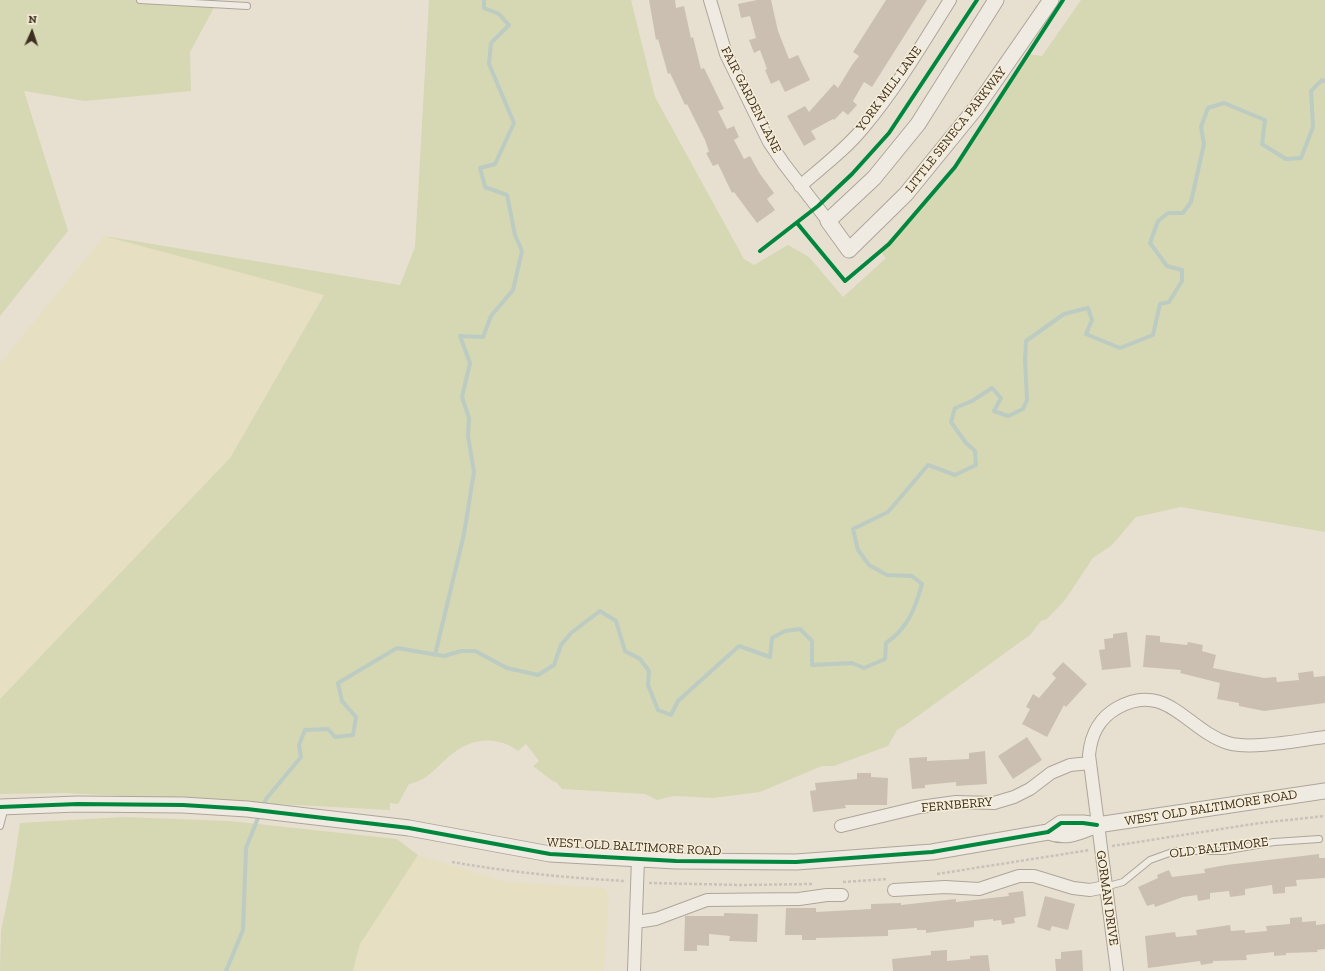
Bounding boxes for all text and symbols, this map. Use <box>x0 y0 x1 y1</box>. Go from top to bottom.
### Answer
north arrow <box>12 12 52 52</box>
text: N <box>28 13 37 26</box>
street label: YORK MILL LANE <box>853 43 925 135</box>
street label: FAIR GARDEN LANE <box>717 44 785 156</box>
street label: LITTLE SENECA PARKWAY <box>902 64 1010 196</box>
street label: WEST OLD BALTIMORE ROAD <box>1123 787 1299 829</box>
street label: FERNBERRY <box>921 794 993 816</box>
street label: OLD BALTIMORE <box>1169 834 1269 862</box>
street label: WEST OLD BALTIMORE ROAD <box>546 835 722 859</box>
street label: GORMAN DRIVE <box>1093 849 1121 947</box>

